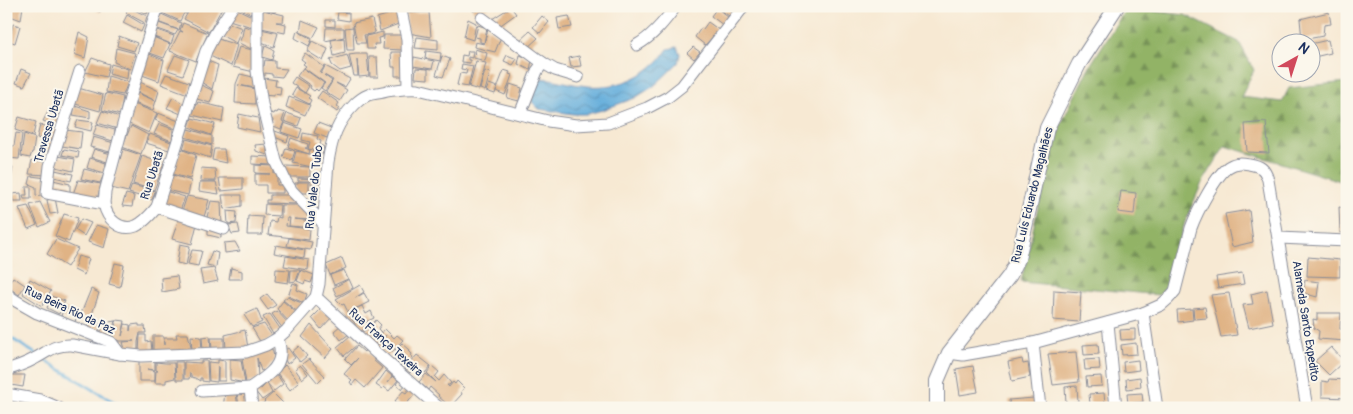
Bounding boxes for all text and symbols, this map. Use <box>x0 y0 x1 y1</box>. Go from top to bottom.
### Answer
north arrow <box>1270 32 1320 82</box>
text: N <box>1295 39 1313 58</box>
street label: Travessa Ubatã <box>31 87 68 165</box>
street label: Rua Luís Eduardo Magalhães <box>1008 125 1057 265</box>
street label: Rua Vale do Tubo <box>303 144 326 230</box>
street label: Rua Ubatã <box>137 148 168 202</box>
street label: Alameda Santo Expedito <box>1289 260 1323 383</box>
street label: Rua Beira Rio da Paz <box>22 283 118 338</box>
street label: Rua França Texeira <box>345 305 426 380</box>

